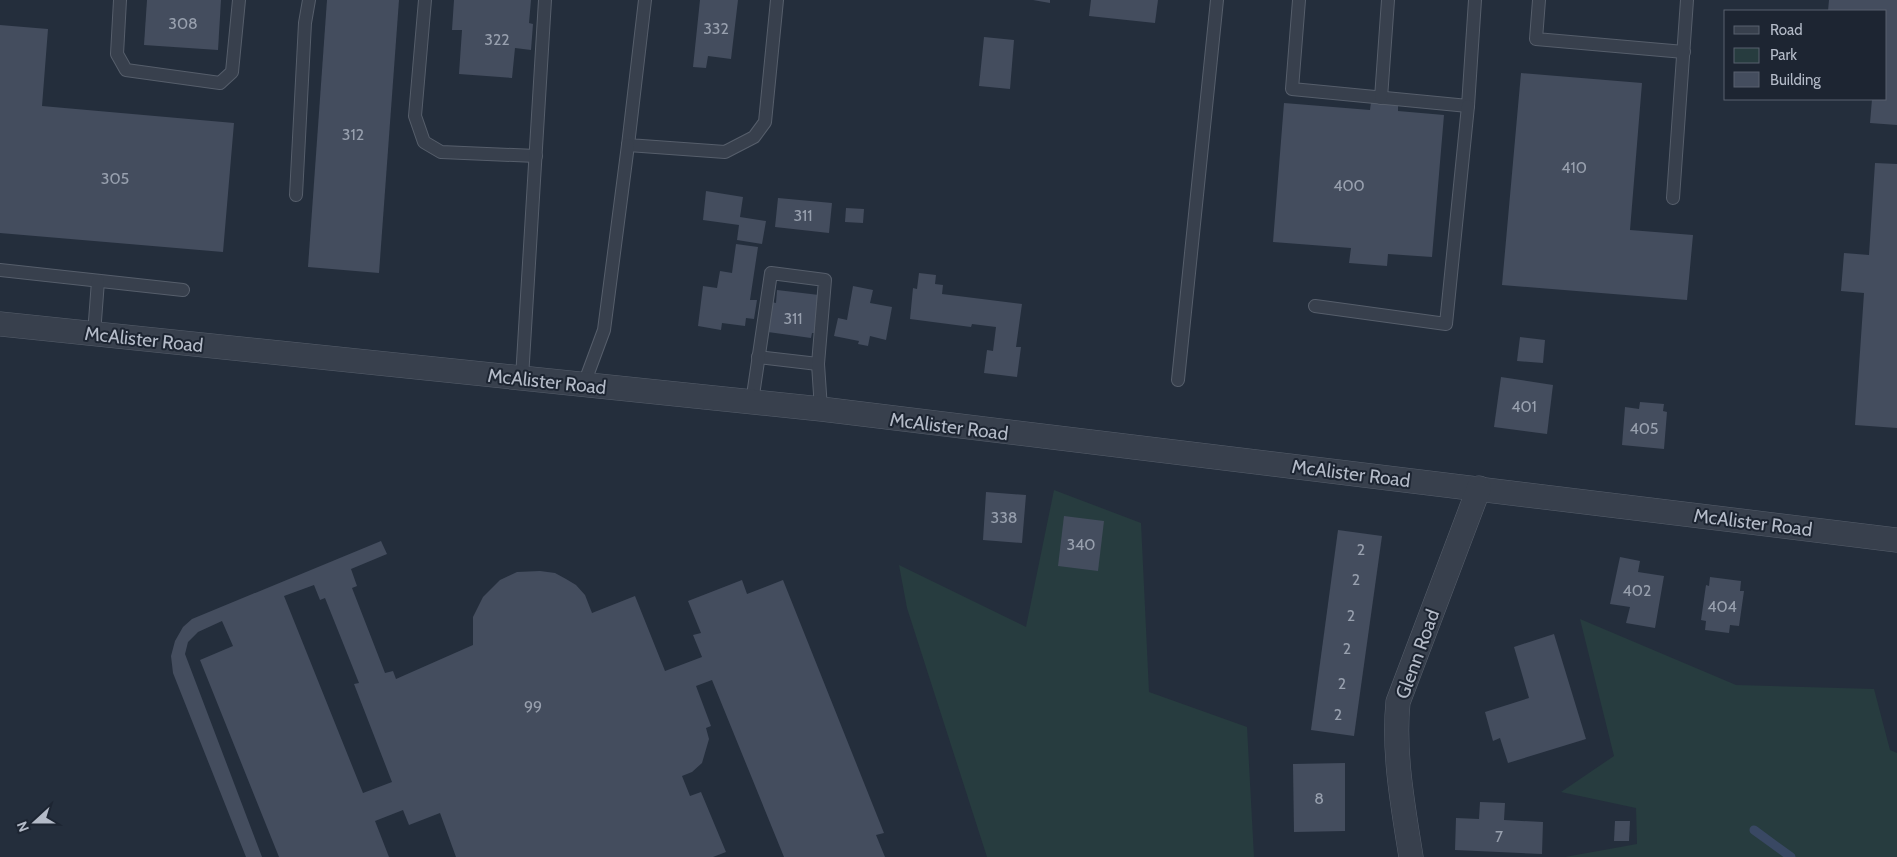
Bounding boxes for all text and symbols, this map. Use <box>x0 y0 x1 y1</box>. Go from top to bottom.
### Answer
legend <box>1724 10 1887 100</box>
house number: 308 <box>168 14 198 33</box>
house number: 332 <box>703 19 729 38</box>
text: Road <box>1770 21 1803 39</box>
house number: 322 <box>484 30 510 49</box>
text: Park <box>1770 46 1797 64</box>
text: Building <box>1770 71 1821 89</box>
house number: 312 <box>342 125 364 144</box>
house number: 410 <box>1561 158 1587 177</box>
house number: 305 <box>101 169 129 188</box>
house number: 400 <box>1333 176 1365 195</box>
house number: 311 <box>793 206 813 225</box>
house number: 311 <box>783 309 803 328</box>
street label: McAlister Road <box>83 322 204 357</box>
street label: McAlister Road <box>486 364 607 399</box>
house number: 401 <box>1511 397 1537 416</box>
street label: McAlister Road <box>888 408 1010 445</box>
house number: 405 <box>1629 419 1659 438</box>
street label: McAlister Road <box>1290 455 1412 492</box>
street label: McAlister Road <box>1692 504 1814 541</box>
house number: 338 <box>990 508 1018 527</box>
house number: 340 <box>1066 535 1096 554</box>
house number: 2 <box>1357 540 1365 559</box>
house number: 2 <box>1352 570 1360 589</box>
house number: 402 <box>1623 581 1651 600</box>
house number: 404 <box>1707 597 1737 616</box>
house number: 2 <box>1347 606 1355 625</box>
street label: Glenn Road <box>1391 606 1444 702</box>
house number: 2 <box>1343 639 1351 658</box>
house number: 2 <box>1338 674 1346 693</box>
house number: 99 <box>524 697 542 716</box>
house number: 2 <box>1334 705 1342 724</box>
house number: 8 <box>1314 789 1324 808</box>
north arrow <box>10 797 60 847</box>
text: N <box>13 819 33 835</box>
house number: 7 <box>1495 827 1503 846</box>

